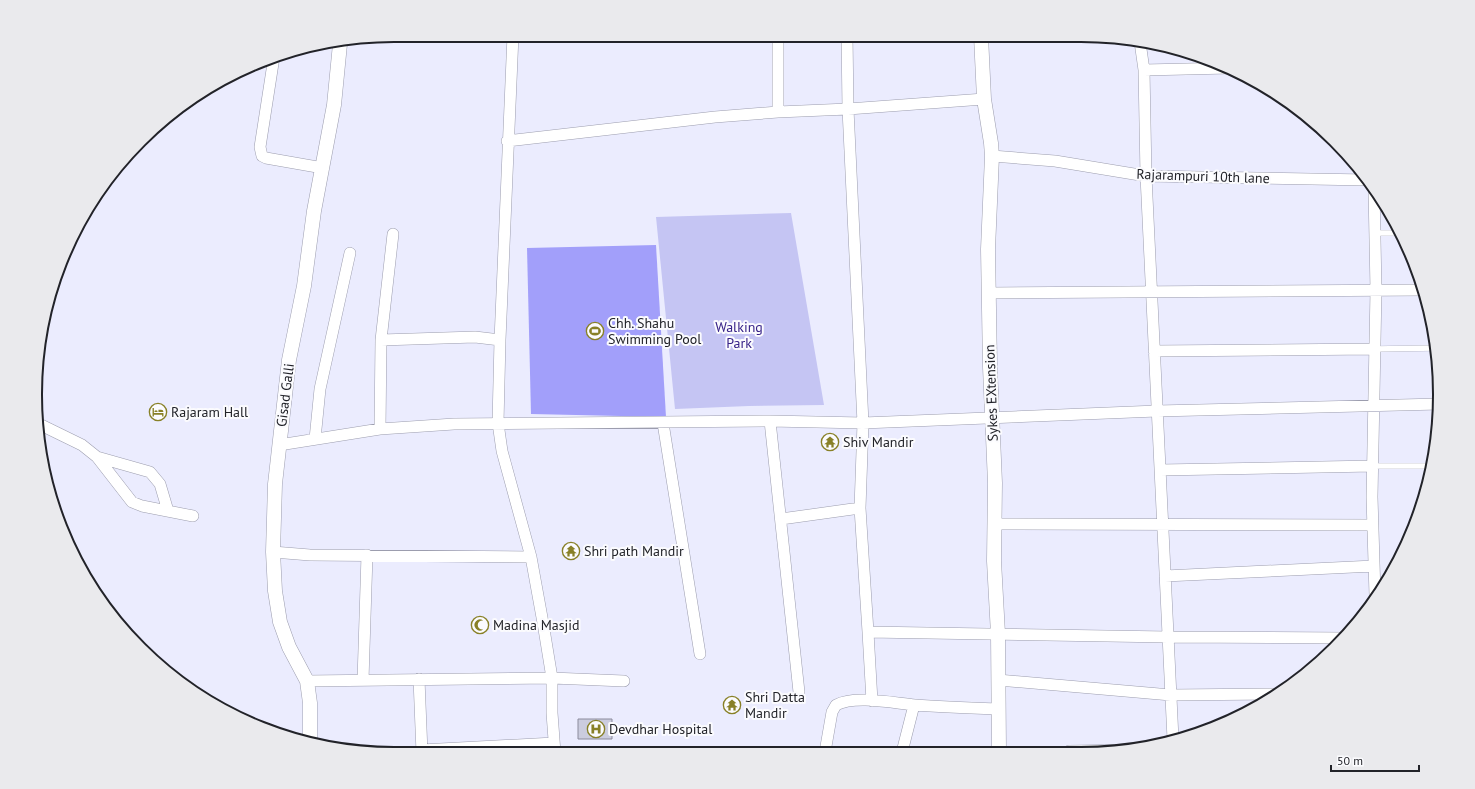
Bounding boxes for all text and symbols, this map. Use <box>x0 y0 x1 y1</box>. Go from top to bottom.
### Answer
street label: Rajarampuri 10th lane <box>1136 165 1270 187</box>
place label: Chh. Shahu Swimming Pool <box>608 314 701 348</box>
park label: Walking Park <box>715 318 763 352</box>
sports icon: Chh. Shahu Swimming Pool <box>585 321 605 341</box>
street label: Sykes EXtension <box>980 344 1002 442</box>
street label: Gisad Galli <box>272 362 298 428</box>
hotel icon: Rajaram Hall <box>148 402 168 422</box>
place label: Rajaram Hall <box>171 403 248 421</box>
temple icon: Shiv Mandir <box>820 432 840 452</box>
place label: Shiv Mandir <box>843 433 914 451</box>
temple icon: Shri path Mandir <box>561 541 581 561</box>
place label: Shri path Mandir <box>584 542 684 560</box>
mosque icon: Madina Masjid <box>470 615 490 635</box>
place label: Madina Masjid <box>493 616 580 634</box>
place label: Shri Datta Mandir <box>745 688 805 722</box>
temple icon: Shri Datta Mandir <box>722 695 742 715</box>
hospital icon: Devdhar Hospital <box>586 719 606 739</box>
place label: Devdhar Hospital <box>609 720 712 738</box>
scale bar <box>1331 747 1419 773</box>
text: 50 m <box>1337 753 1363 768</box>

